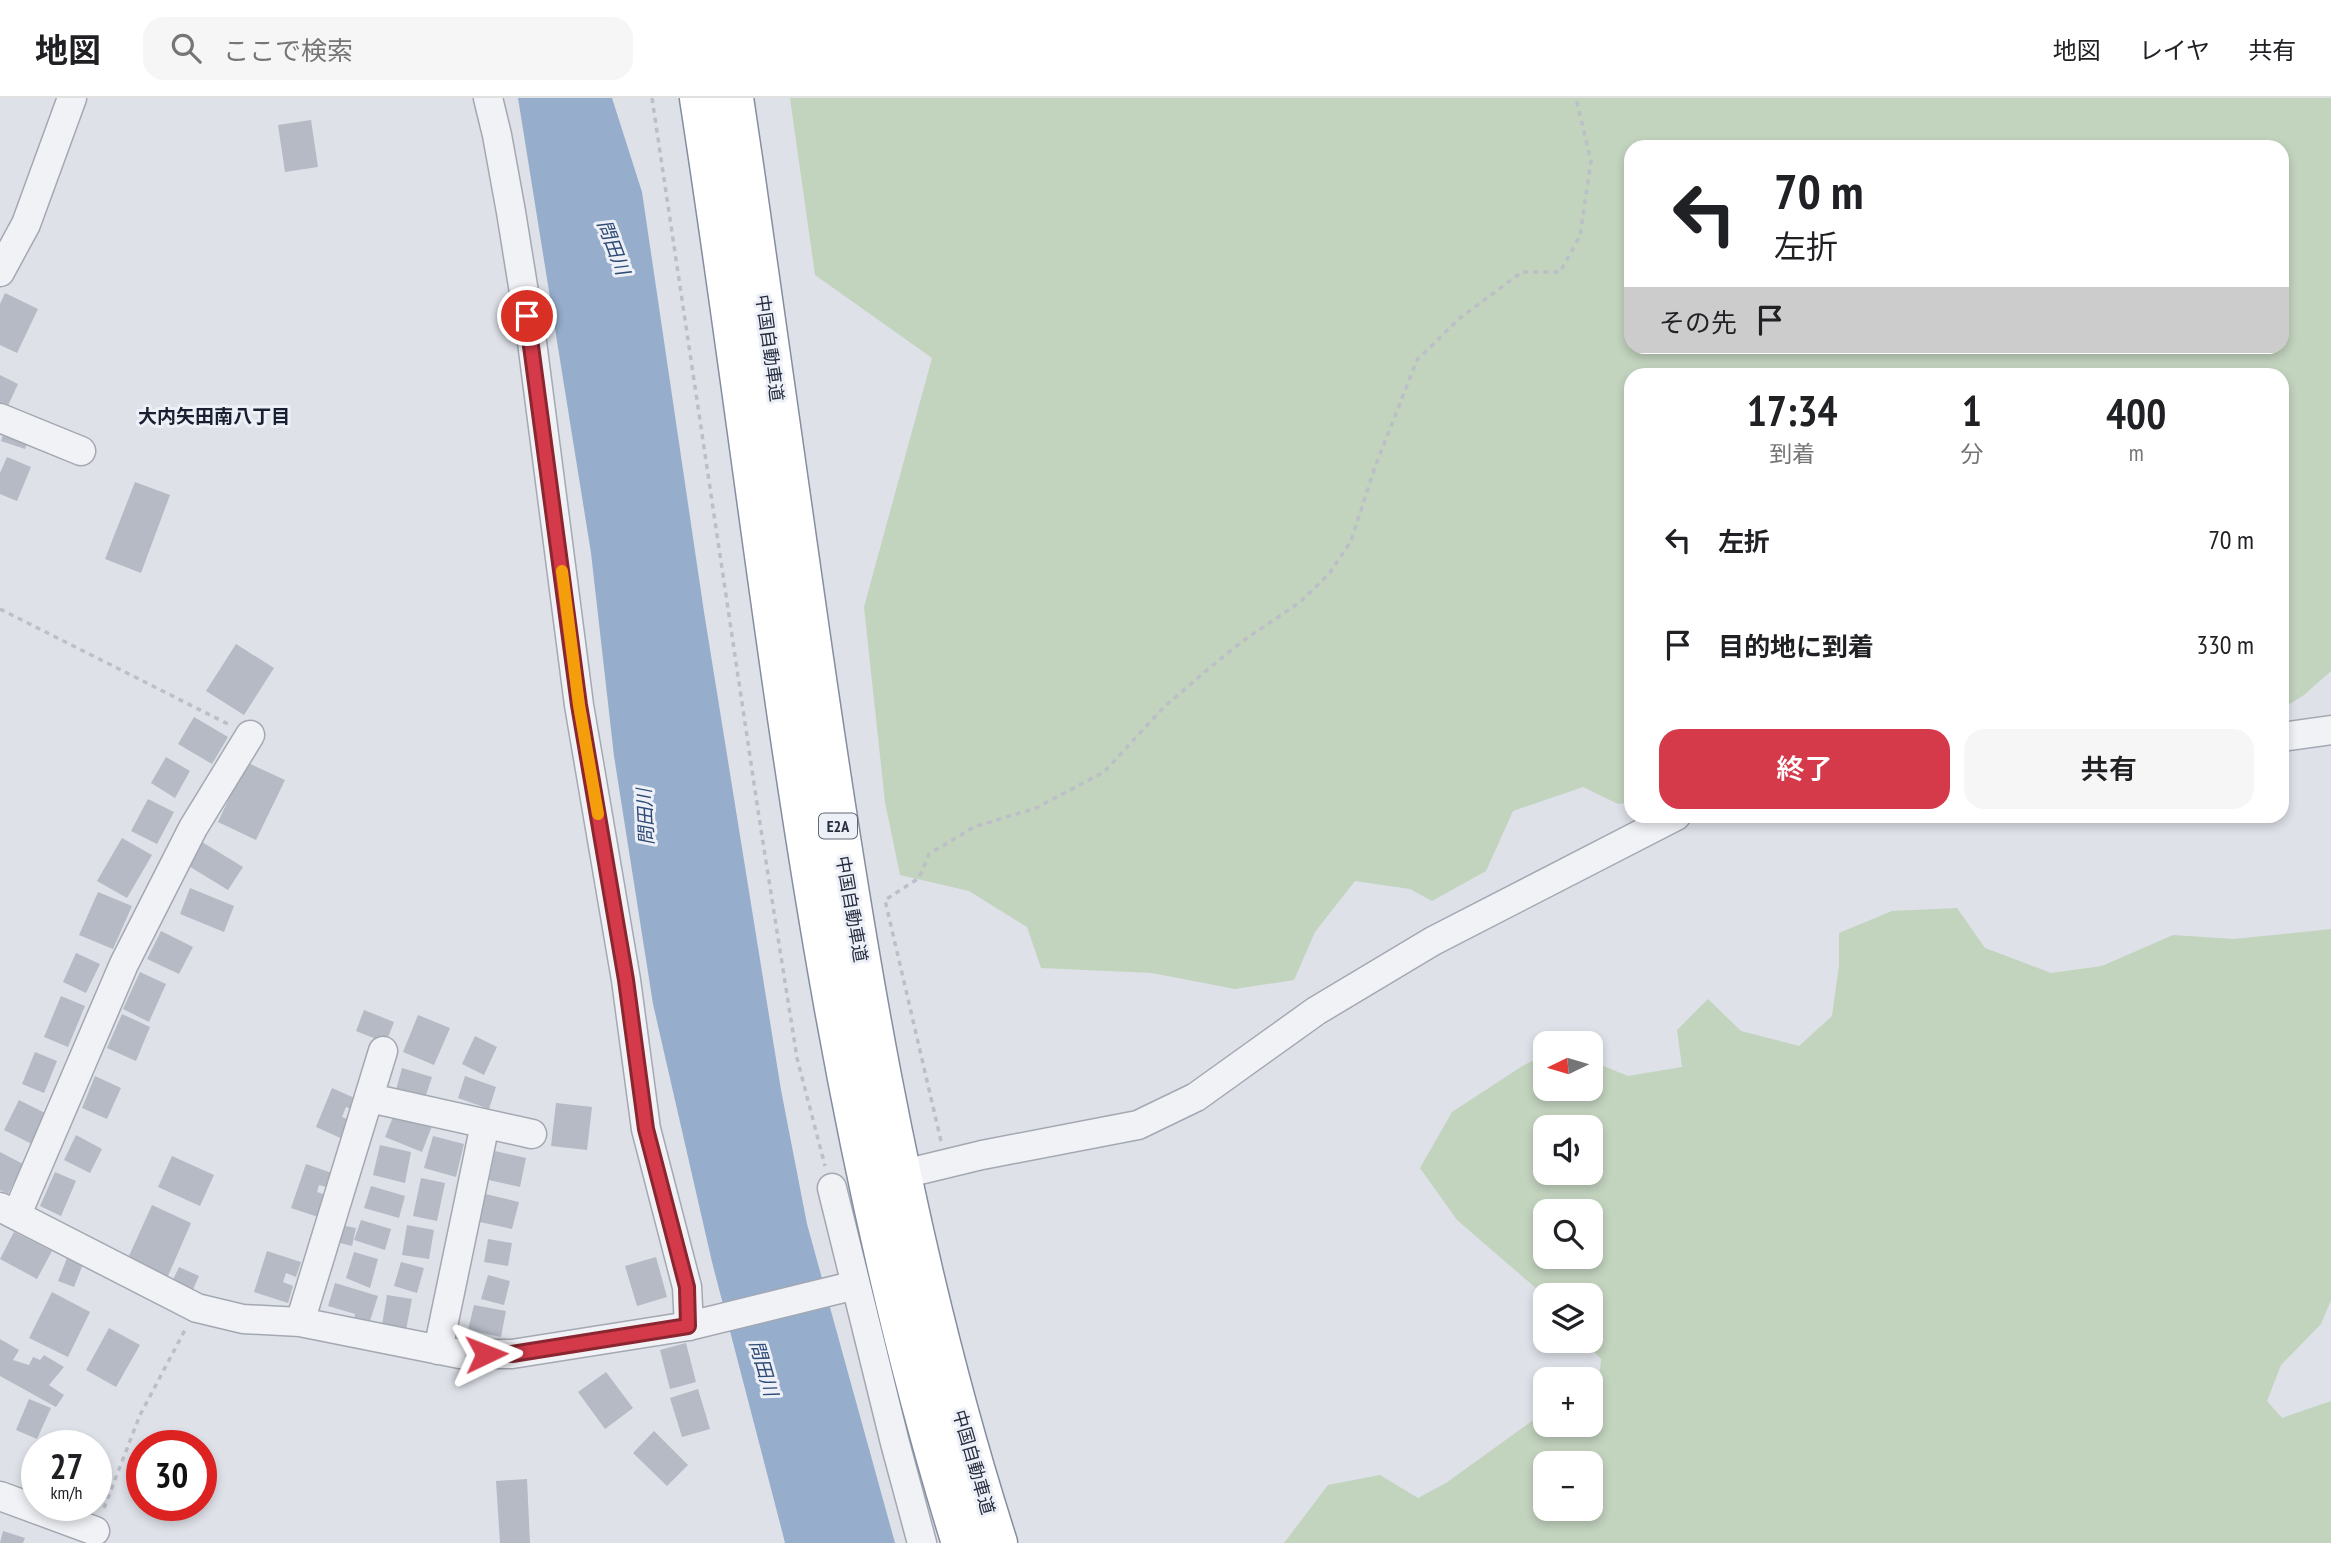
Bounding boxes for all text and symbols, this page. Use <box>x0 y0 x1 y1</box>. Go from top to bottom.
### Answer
search box <box>143 17 633 80</box>
text: 地図 <box>35 28 101 71</box>
icon: search <box>167 29 205 67</box>
text: ここで検索 <box>223 34 353 67</box>
text: 地図 <box>2053 35 2101 66</box>
text: レイヤ <box>2139 35 2210 66</box>
text: 共有 <box>2248 35 2296 66</box>
text: 70 m <box>1774 159 1863 223</box>
icon: left <box>1659 168 1750 259</box>
water label: 問田川 <box>593 216 636 280</box>
text: 左折 <box>1774 225 1838 267</box>
pin <box>497 286 557 346</box>
street label: 中国自動車道 <box>751 293 789 403</box>
icon: arrive <box>508 297 546 335</box>
icon: arrive <box>1751 301 1789 339</box>
text: その先 <box>1659 306 1737 339</box>
text: 17:34 <box>1747 383 1838 438</box>
text: 1 <box>1962 383 1982 438</box>
text: 400 <box>2106 386 2166 441</box>
district label: 大内矢田南八丁目 <box>138 404 290 428</box>
text: m <box>2129 438 2144 467</box>
text: 到着 <box>1769 439 1815 468</box>
text: 分 <box>1960 439 1983 468</box>
icon: left <box>1659 521 1697 559</box>
text: 70 m <box>2208 523 2254 556</box>
text: 左折 <box>1718 525 1770 558</box>
icon: arrive <box>1659 626 1697 664</box>
text: 330 m <box>2196 628 2254 661</box>
text: 目的地に到着 <box>1718 630 1874 663</box>
button: 終了 <box>1659 729 1950 809</box>
button: 共有 <box>1964 729 2254 809</box>
water label: 問田川 <box>631 786 658 846</box>
road number: E2A <box>819 814 857 838</box>
street label: 中国自動車道 <box>831 854 873 964</box>
north arrow <box>1533 1031 1603 1101</box>
map controls <box>1533 1031 1603 1521</box>
button: sound <box>1533 1115 1603 1185</box>
button: search <box>1533 1199 1603 1269</box>
button: layers <box>1533 1283 1603 1353</box>
position arrow <box>449 1317 523 1391</box>
water label: 問田川 <box>745 1337 784 1401</box>
button: + <box>1533 1367 1603 1437</box>
street label: 中国自動車道 <box>948 1407 1000 1517</box>
speed limit sign: 30 <box>126 1430 217 1521</box>
text: 27 <box>50 1443 83 1489</box>
button: − <box>1533 1451 1603 1521</box>
text: km/h <box>51 1481 82 1504</box>

